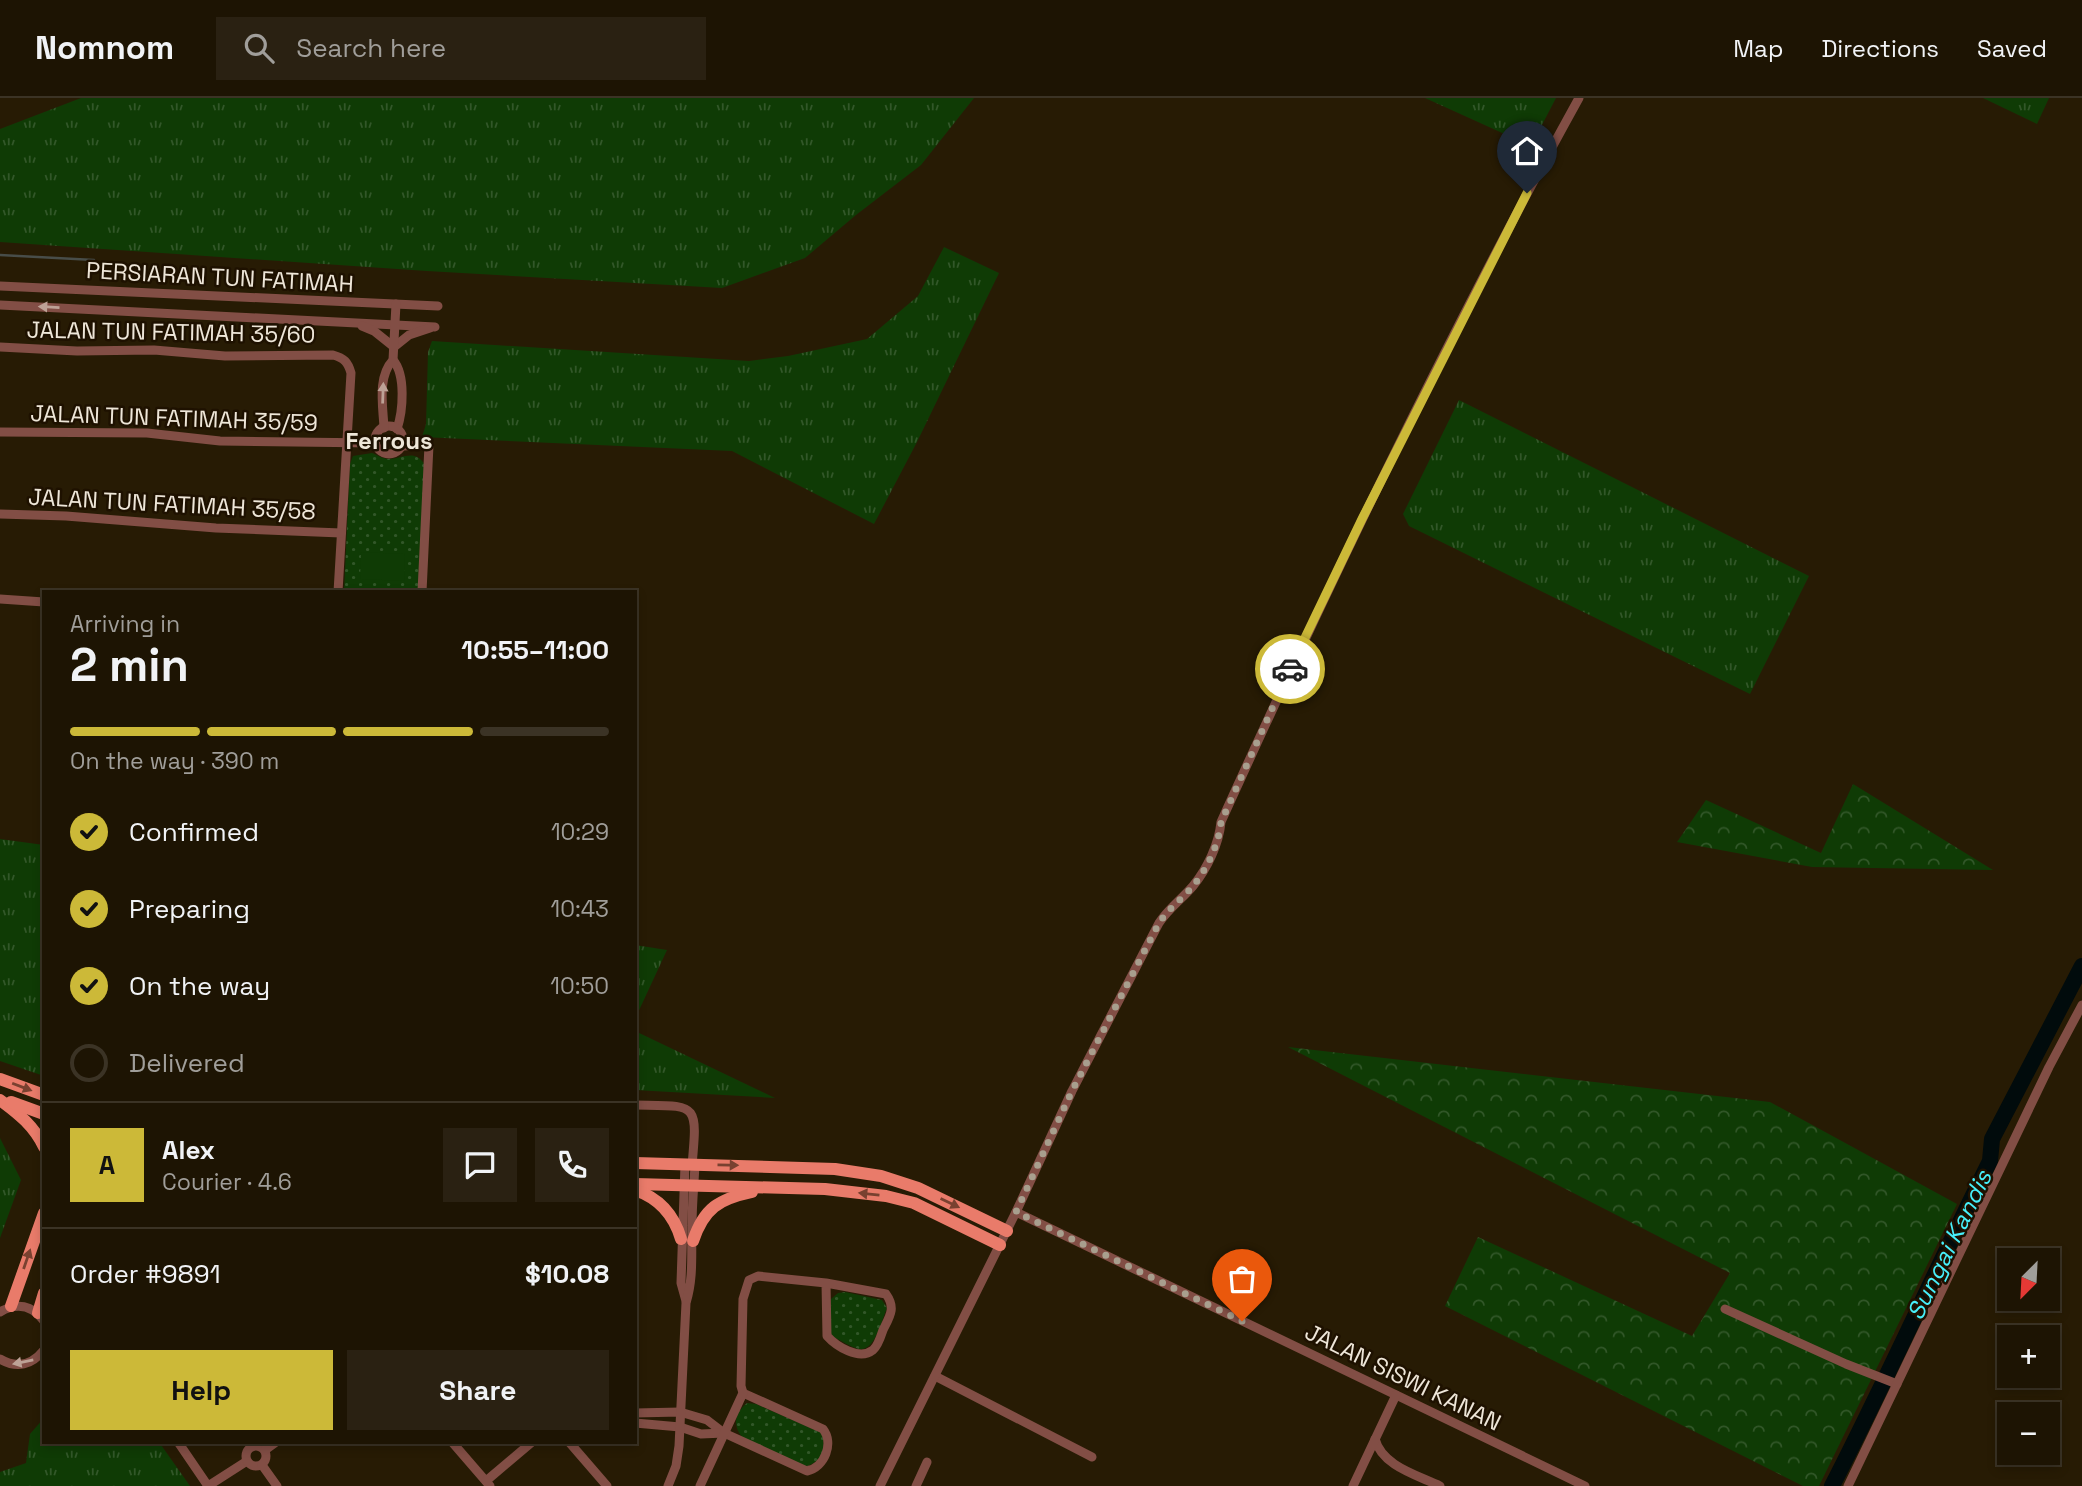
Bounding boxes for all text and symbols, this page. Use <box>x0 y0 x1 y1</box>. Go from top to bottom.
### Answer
search box <box>216 17 706 80</box>
text: Nomnom <box>35 27 174 69</box>
icon: search <box>240 29 278 67</box>
text: Search here <box>296 31 446 65</box>
text: Map <box>1733 33 1783 64</box>
text: Directions <box>1821 33 1939 64</box>
text: Saved <box>1977 33 2047 64</box>
pin <box>1497 121 1557 193</box>
icon: home <box>1508 132 1546 170</box>
street label: PERSIARAN TUN FATIMAH <box>85 255 355 299</box>
one-way arrow <box>38 302 60 313</box>
street label: JALAN TUN FATIMAH 35/60 <box>26 314 316 350</box>
one-way arrow <box>378 381 389 403</box>
street label: JALAN TUN FATIMAH 35/59 <box>30 398 318 438</box>
district label: Ferrous <box>345 425 433 456</box>
street label: JALAN TUN FATIMAH 35/58 <box>27 481 317 527</box>
text: Arriving in <box>70 609 180 639</box>
text: 10:55–11:00 <box>461 633 609 667</box>
courier <box>1255 634 1325 704</box>
text: 2 min <box>70 636 189 694</box>
icon: car <box>1271 650 1309 688</box>
text: On the way · 390 m <box>70 746 279 776</box>
icon: check <box>70 813 108 851</box>
text: Confirmed <box>129 815 259 849</box>
text: 10:29 <box>551 817 609 847</box>
icon: check <box>70 890 108 928</box>
text: Preparing <box>129 892 250 926</box>
text: 10:43 <box>551 894 609 924</box>
icon: check <box>70 967 108 1005</box>
text: On the way <box>129 969 270 1003</box>
text: 10:50 <box>550 971 609 1001</box>
text: Delivered <box>129 1046 245 1080</box>
one-way arrow <box>11 1081 32 1092</box>
button: chat <box>443 1128 517 1202</box>
button: phone <box>535 1128 609 1202</box>
text: Alex <box>162 1133 215 1167</box>
text: A <box>99 1148 115 1182</box>
one-way arrow <box>717 1160 739 1171</box>
water label: Sungai Kandis <box>1899 1164 1999 1325</box>
text: Courier · 4.6 <box>162 1167 292 1197</box>
one-way arrow <box>857 1188 879 1199</box>
one-way arrow <box>939 1198 960 1209</box>
north arrow <box>1997 1248 2060 1311</box>
map controls <box>1997 1248 2060 1465</box>
one-way arrow <box>22 1249 33 1270</box>
pin <box>1212 1249 1272 1321</box>
text: Order #9891 <box>70 1257 221 1291</box>
text: $10.08 <box>525 1257 609 1291</box>
icon: bag <box>1223 1260 1261 1298</box>
street label: JALAN SISWI KANAN <box>1300 1316 1506 1438</box>
button: + <box>1997 1325 2060 1388</box>
button: Help <box>70 1350 333 1430</box>
button: Share <box>347 1350 609 1430</box>
one-way arrow <box>12 1357 34 1368</box>
button: − <box>1997 1402 2060 1465</box>

